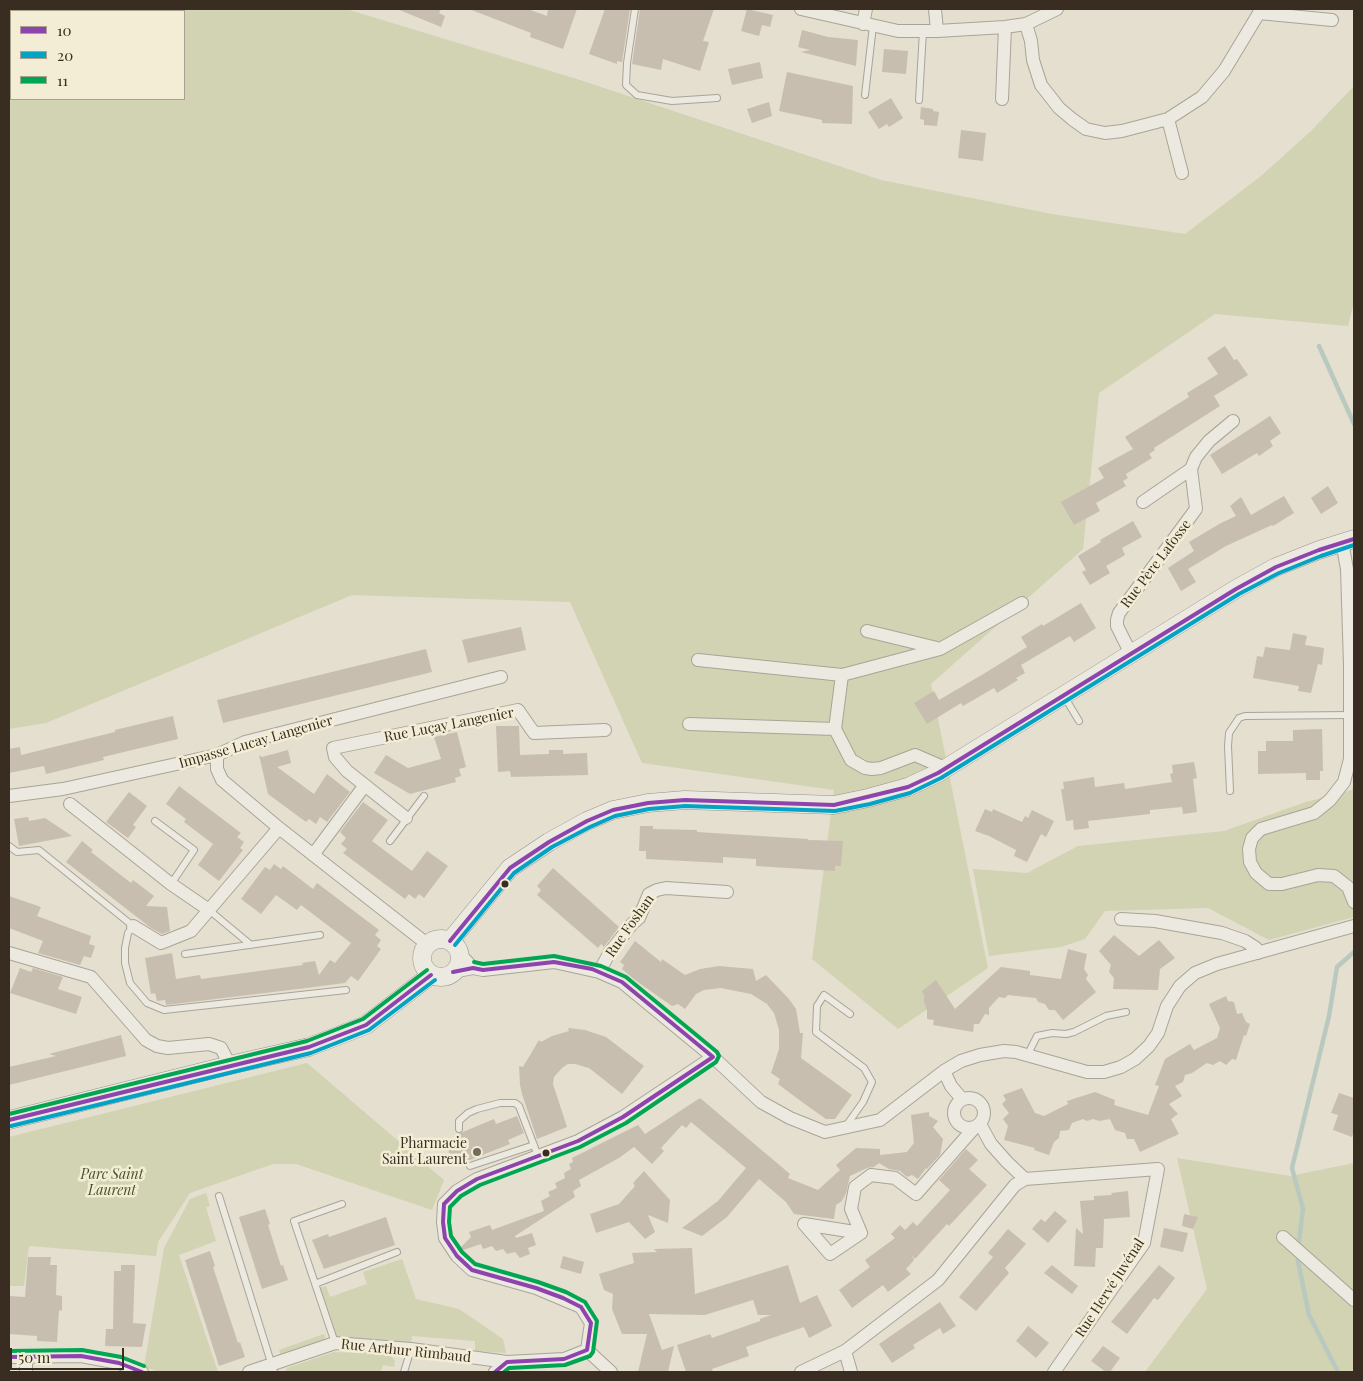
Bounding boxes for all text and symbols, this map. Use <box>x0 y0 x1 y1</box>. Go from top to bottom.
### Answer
legend <box>10 10 185 100</box>
text: 10 <box>57 20 72 40</box>
text: 20 <box>57 45 73 65</box>
text: 11 <box>57 70 68 90</box>
street label: Rue Père Lafosse <box>1117 516 1195 612</box>
street label: Rue Luçay Langenier <box>383 704 515 746</box>
street label: Impasse Lucay Langenier <box>177 712 335 772</box>
unlabelled marker <box>500 879 510 889</box>
street label: Rue Foshan <box>602 891 658 961</box>
place label: Pharmacie Saint Laurent <box>382 1136 467 1168</box>
marker: Pharmacie Saint Laurent <box>471 1146 483 1158</box>
unlabelled marker <box>541 1148 551 1158</box>
park label: Parc Saint Laurent <box>81 1167 143 1200</box>
street label: Rue Hervé Juvénal <box>1072 1235 1148 1341</box>
street label: Rue Arthur Rimbaud <box>340 1336 472 1366</box>
scale bar <box>12 1338 126 1370</box>
text: 50 m <box>18 1347 50 1367</box>

